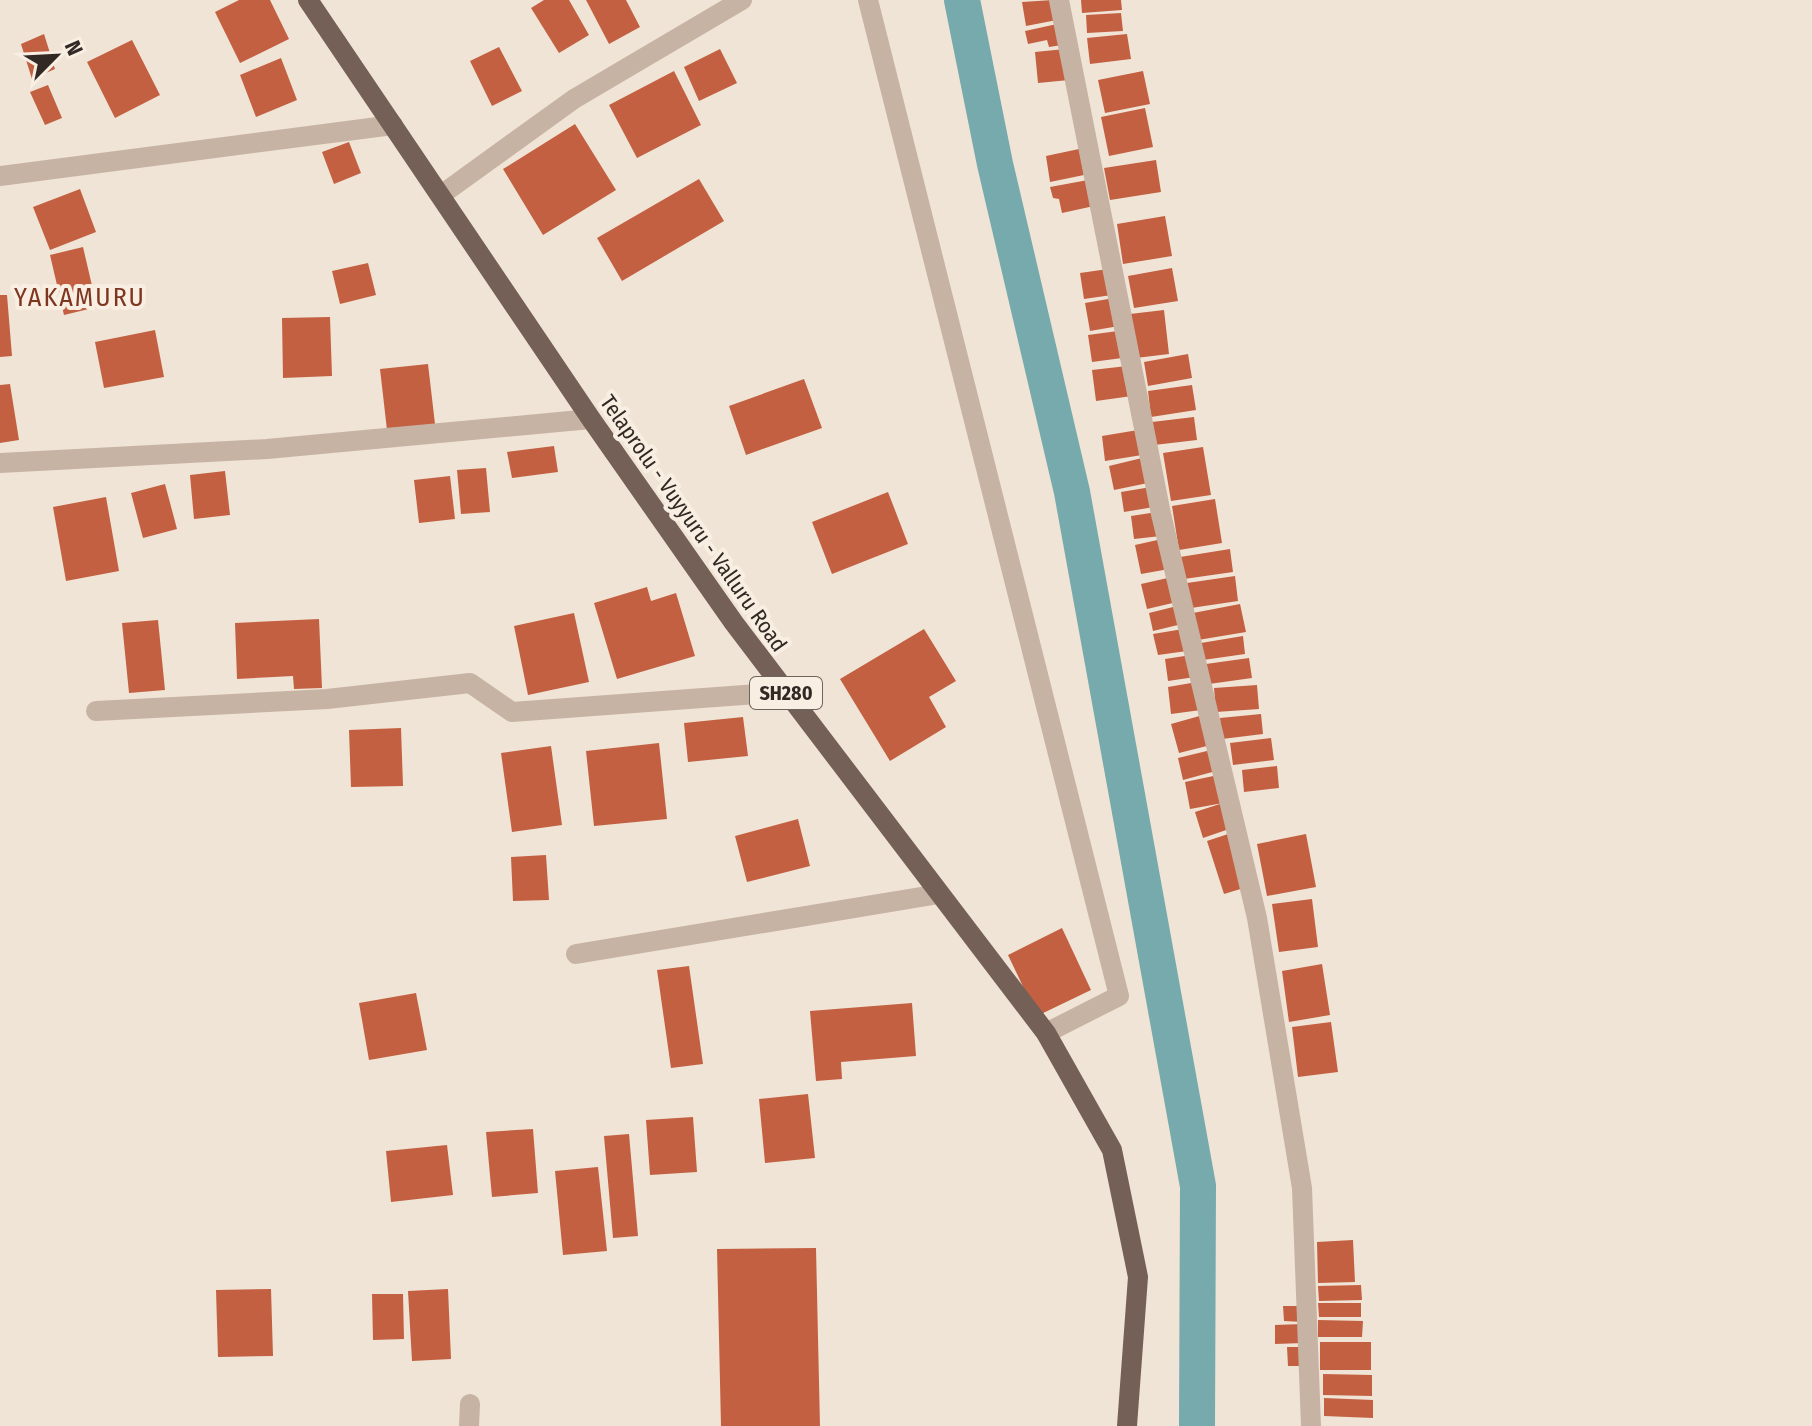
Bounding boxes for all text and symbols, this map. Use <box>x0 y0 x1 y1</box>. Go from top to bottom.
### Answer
north arrow <box>16 16 96 96</box>
text: N <box>59 37 89 60</box>
district label: YAKAMURU <box>14 282 146 313</box>
street label: Telaprolu - Vuyyuru - Valluru Road <box>594 390 793 657</box>
road number: SH280 <box>750 677 822 709</box>

